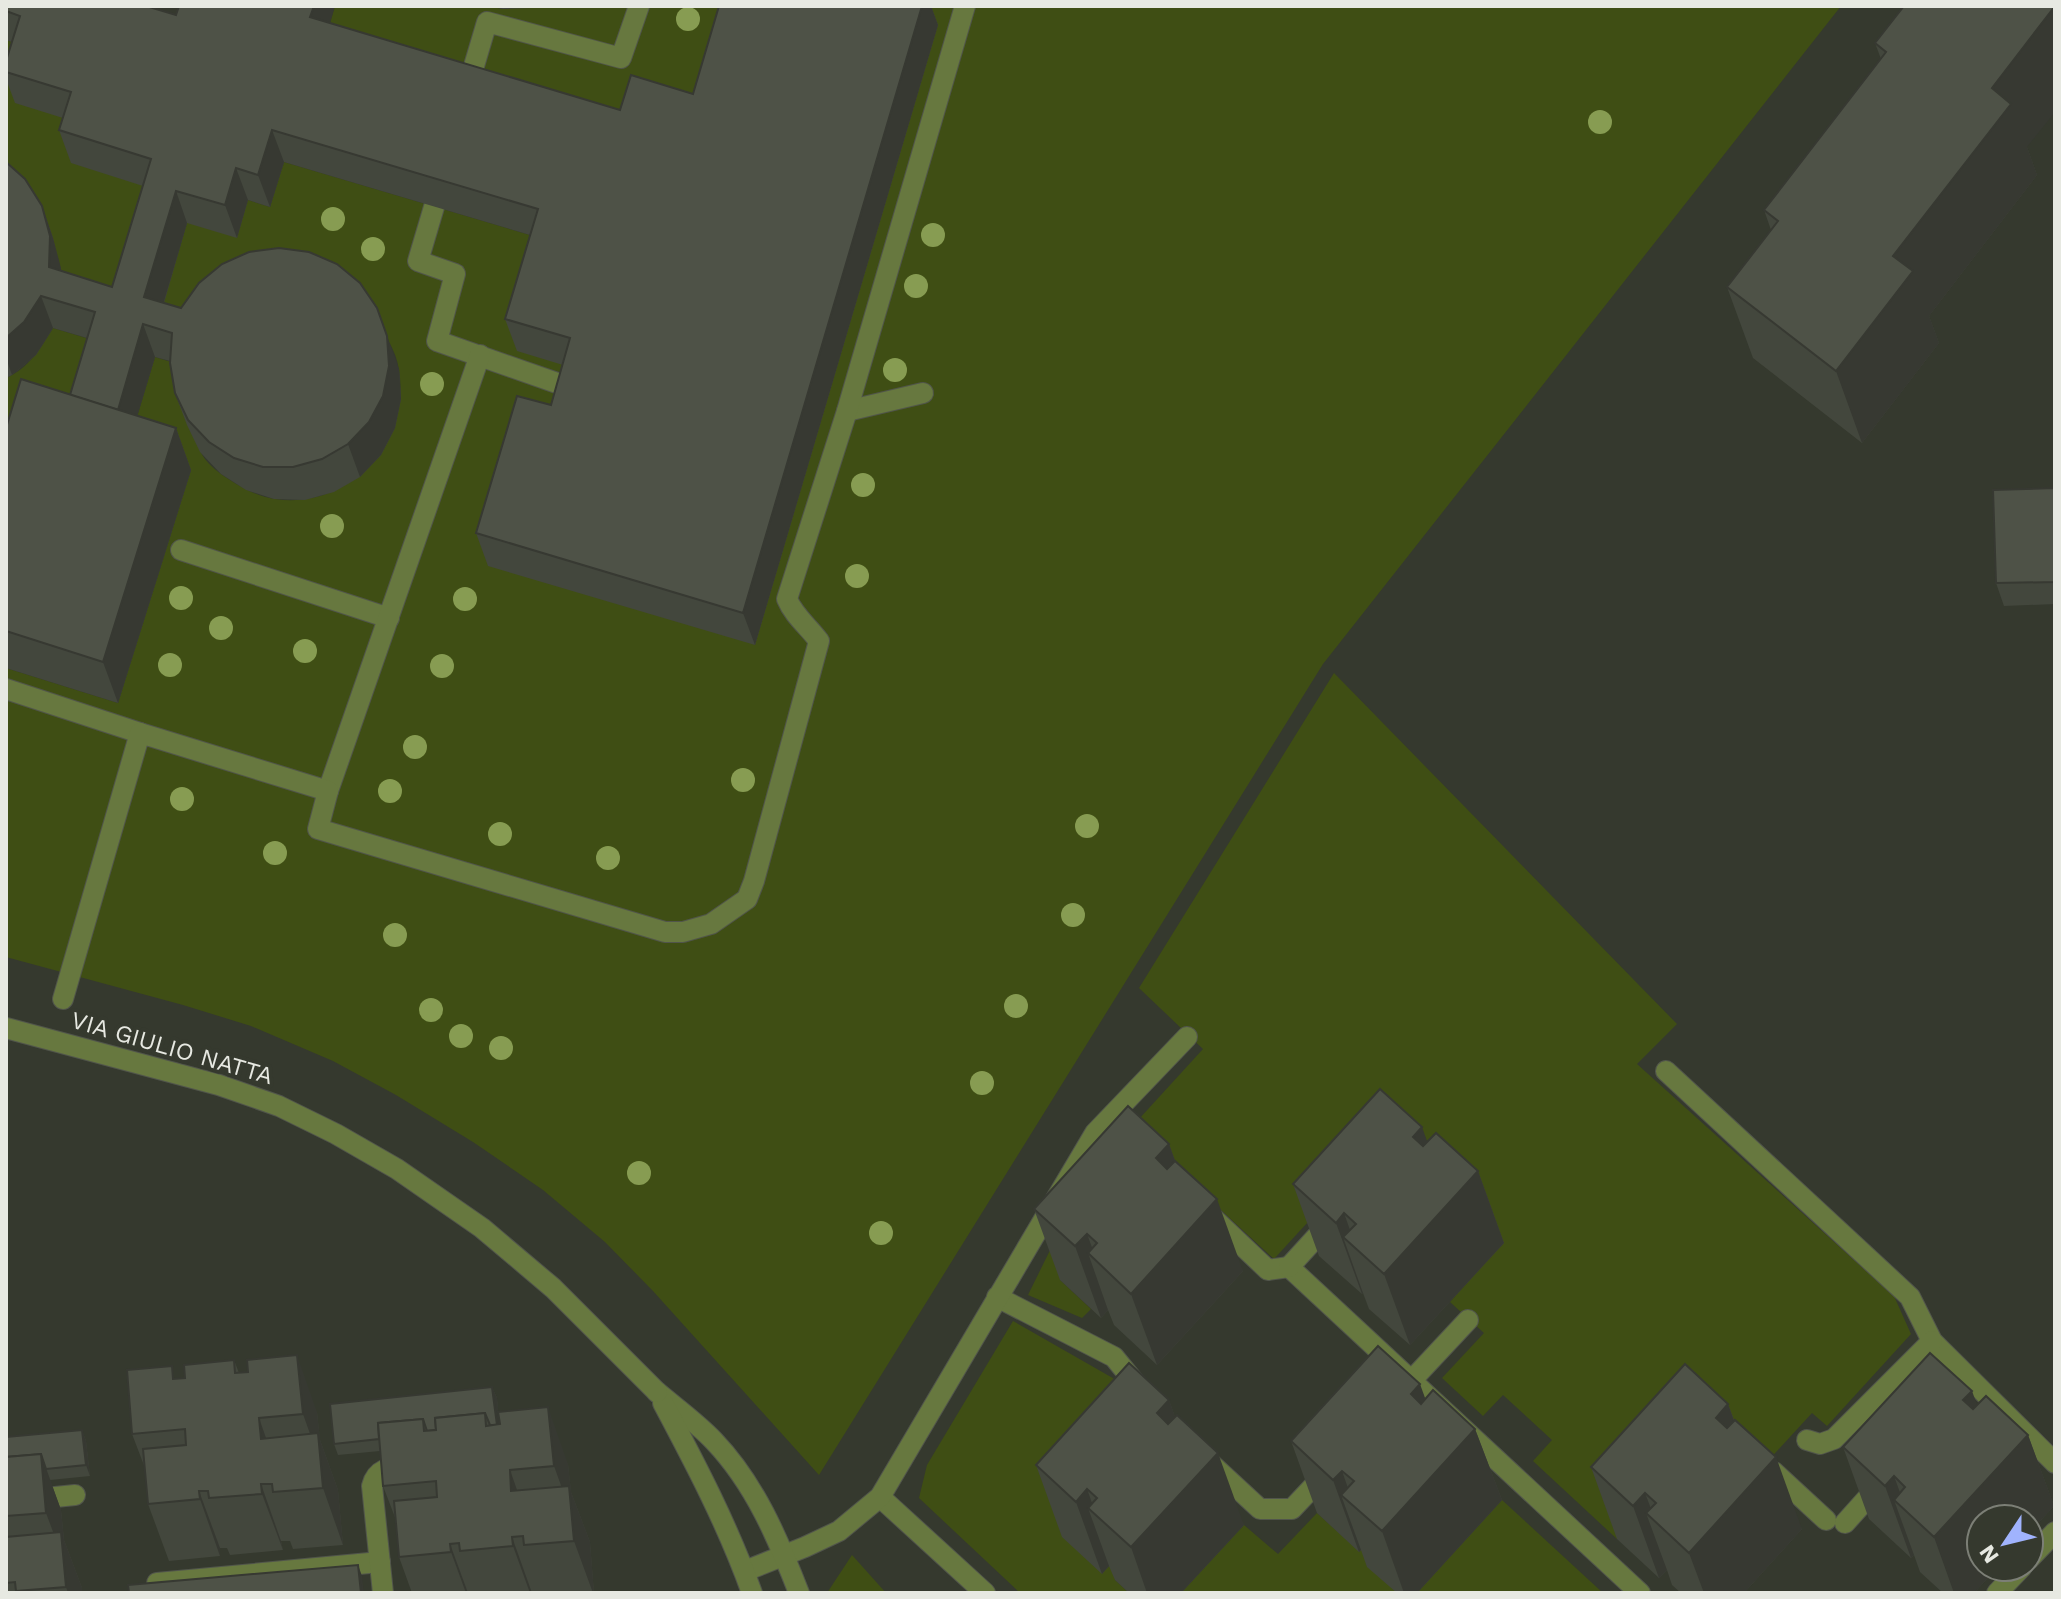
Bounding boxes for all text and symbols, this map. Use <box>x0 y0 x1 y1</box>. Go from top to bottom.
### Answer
street label: VIA GIULIO NATTA <box>68 1006 276 1090</box>
north arrow <box>1965 1503 2045 1583</box>
text: N <box>1974 1540 2004 1568</box>

